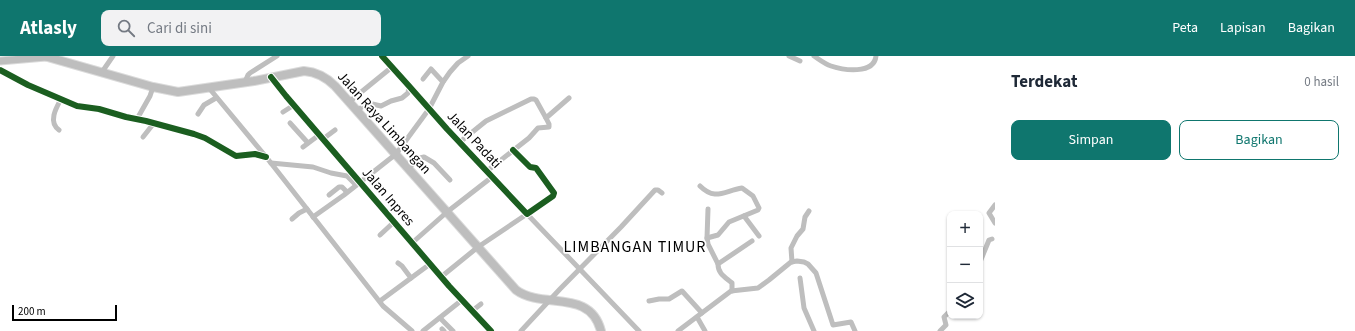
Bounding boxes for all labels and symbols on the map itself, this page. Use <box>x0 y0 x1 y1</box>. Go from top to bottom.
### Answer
street label: Jalan Raya Limbangan <box>333 67 435 179</box>
street label: Jalan Padati <box>442 107 506 173</box>
street label: Jalan Inpres <box>357 163 419 231</box>
district label: LIMBANGAN TIMUR <box>564 236 706 258</box>
scale bar <box>12 303 117 322</box>

